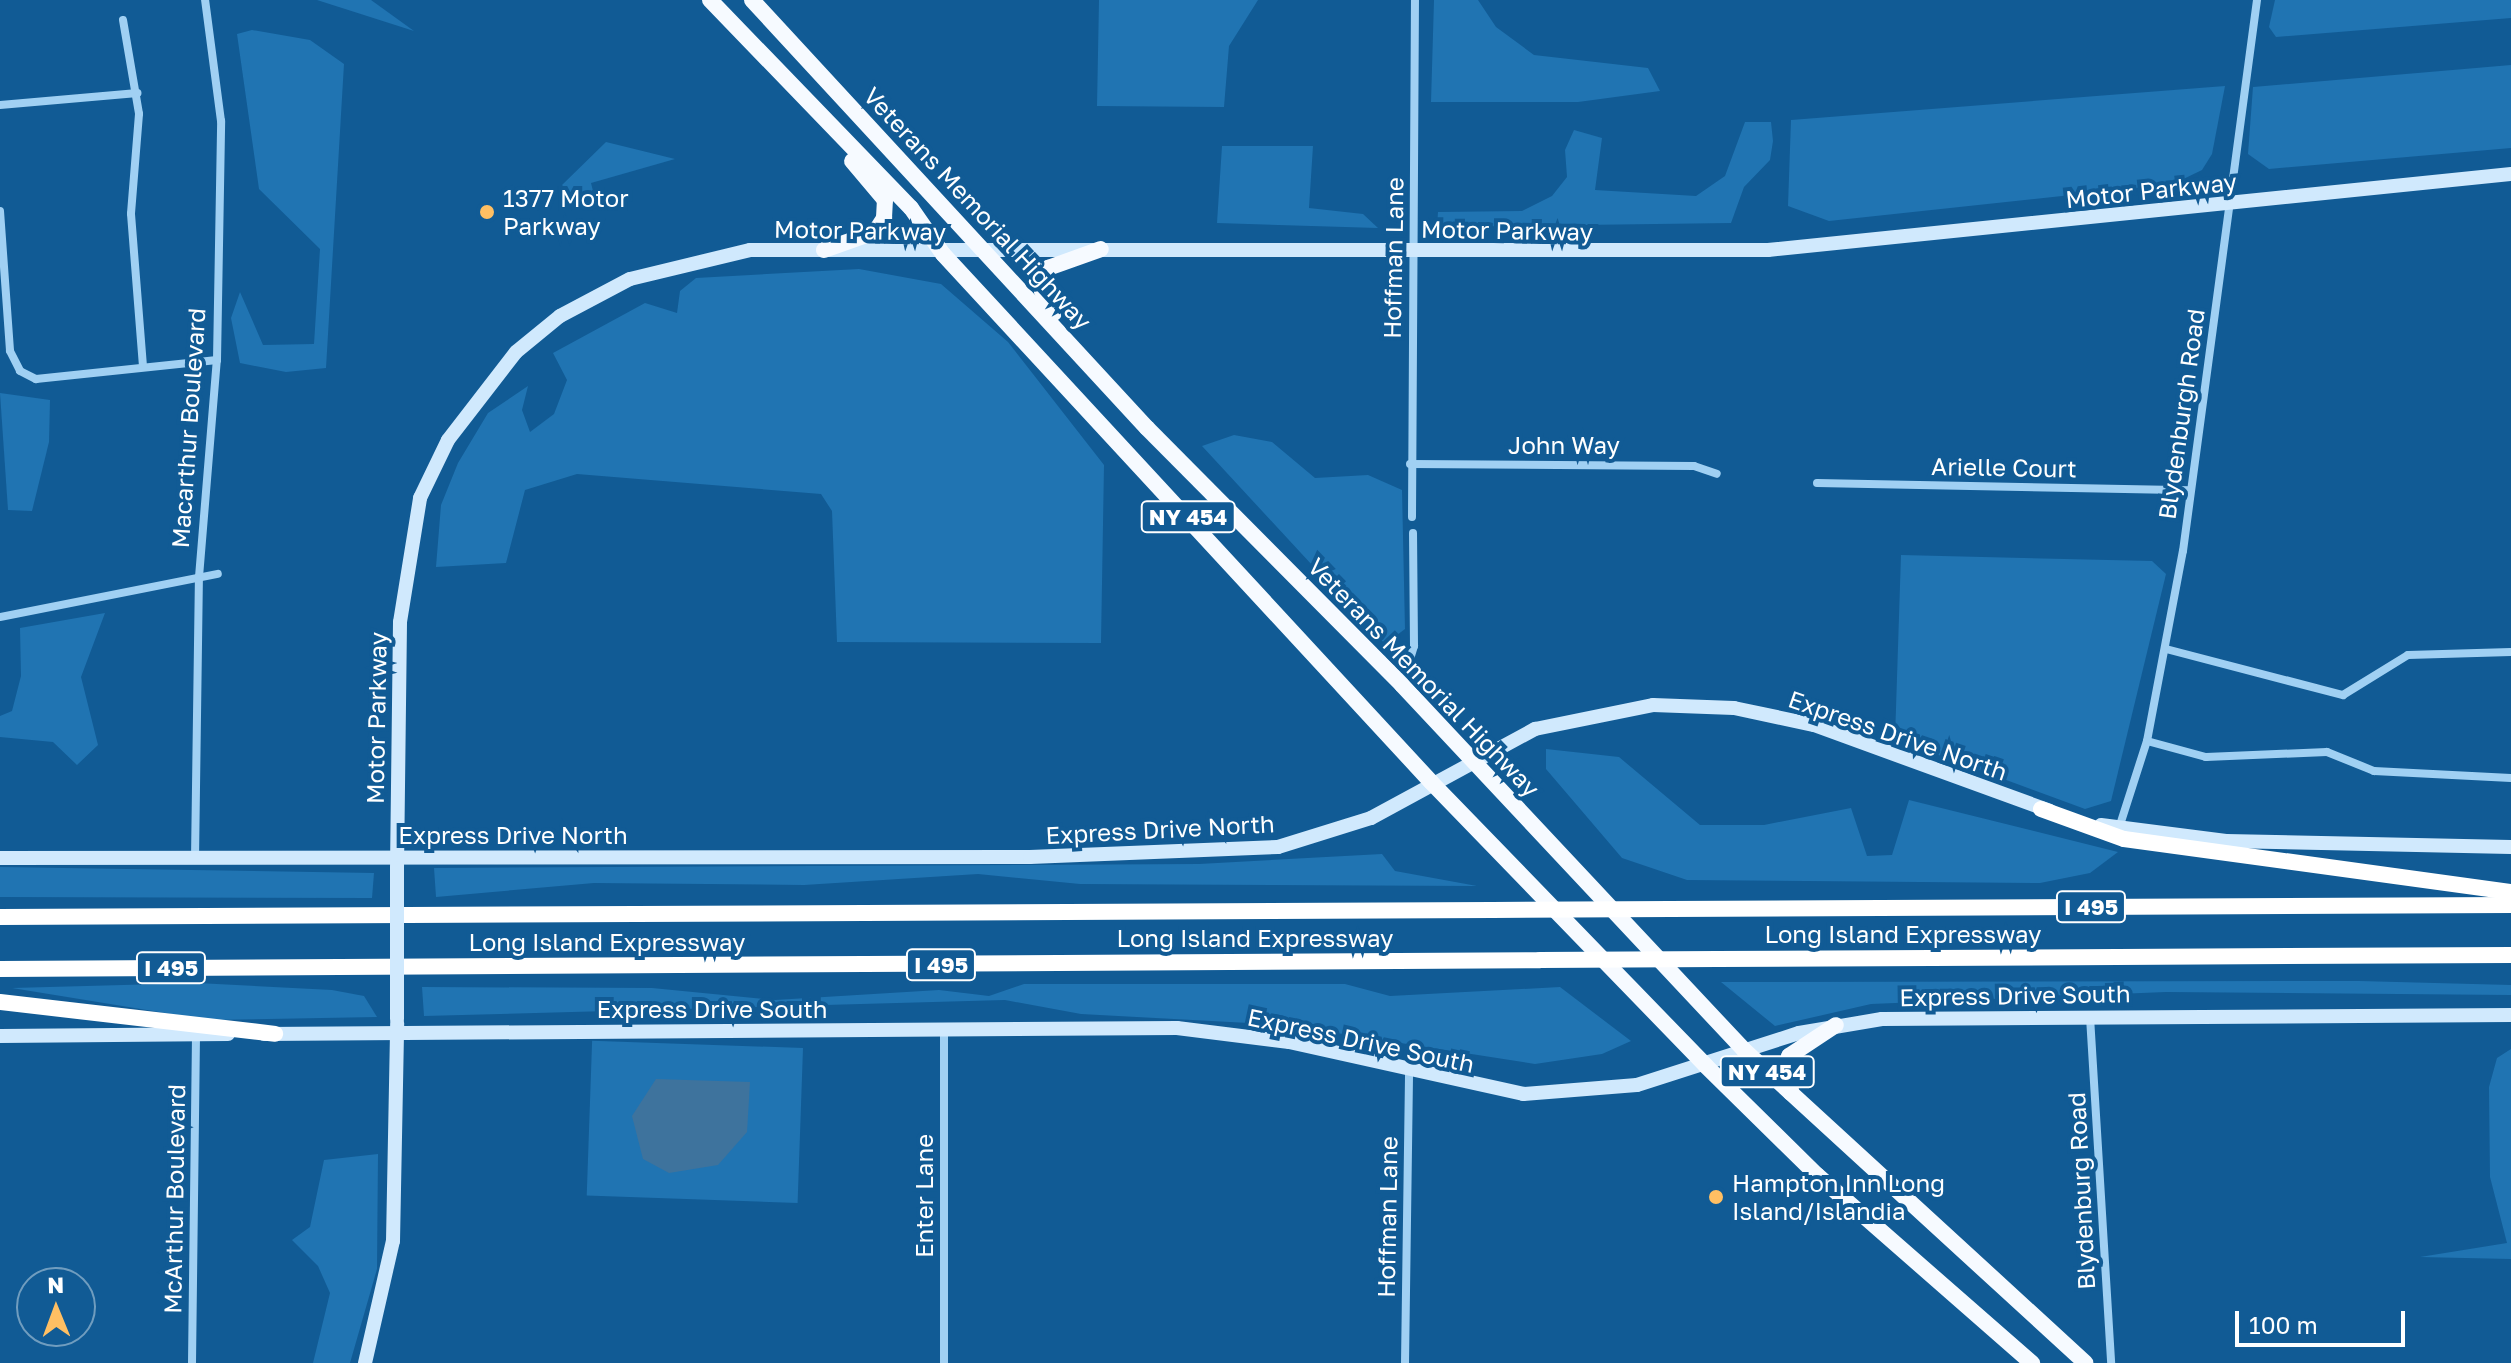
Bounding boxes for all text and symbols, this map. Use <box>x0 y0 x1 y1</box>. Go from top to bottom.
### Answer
street label: Veterans Memorial Highway <box>858 81 1098 335</box>
street label: Motor Parkway <box>2064 167 2238 213</box>
street label: Hoffman Lane <box>1377 177 1409 339</box>
place label: 1377 Motor Parkway <box>503 184 629 240</box>
marker: 1377 Motor Parkway <box>478 203 496 221</box>
street label: Motor Parkway <box>774 214 946 246</box>
street label: Motor Parkway <box>1421 214 1593 246</box>
street label: Macarthur Boulevard <box>165 307 211 549</box>
street label: Blydenburgh Road <box>2152 307 2210 521</box>
street label: John Way <box>1508 431 1620 459</box>
street label: Arielle Court <box>1931 451 2077 483</box>
road number: NY 454 <box>1140 499 1236 535</box>
street label: Veterans Memorial Highway <box>1302 552 1546 802</box>
street label: Motor Parkway <box>360 632 392 804</box>
street label: Express Drive North <box>1785 684 2011 786</box>
street label: Express Drive North <box>1045 809 1275 849</box>
street label: Express Drive North <box>398 821 628 849</box>
road number: I 495 <box>2055 889 2127 925</box>
street label: Long Island Expressway <box>1765 920 2041 948</box>
street label: Long Island Expressway <box>1117 924 1393 952</box>
street label: Long Island Expressway <box>469 928 745 956</box>
road number: I 495 <box>905 947 977 983</box>
road number: I 495 <box>135 950 207 986</box>
street label: Express Drive South <box>1899 979 2131 1011</box>
street label: Express Drive South <box>596 995 828 1023</box>
street label: Express Drive South <box>1245 1002 1477 1078</box>
road number: NY 454 <box>1719 1054 1815 1090</box>
street label: McArthur Boulevard <box>158 1084 190 1314</box>
street label: Blydenburg Road <box>2061 1092 2101 1290</box>
street label: Enter Lane <box>910 1134 938 1258</box>
street label: Hoffman Lane <box>1371 1136 1403 1298</box>
place label: Hampton Inn Long Island/Islandia <box>1732 1169 1945 1225</box>
marker: Hampton Inn Long Island/Islandia <box>1707 1188 1725 1206</box>
north arrow <box>16 1267 96 1347</box>
text: N <box>47 1271 64 1298</box>
scale bar <box>2239 1295 2409 1345</box>
text: 100 m <box>2249 1310 2318 1339</box>

